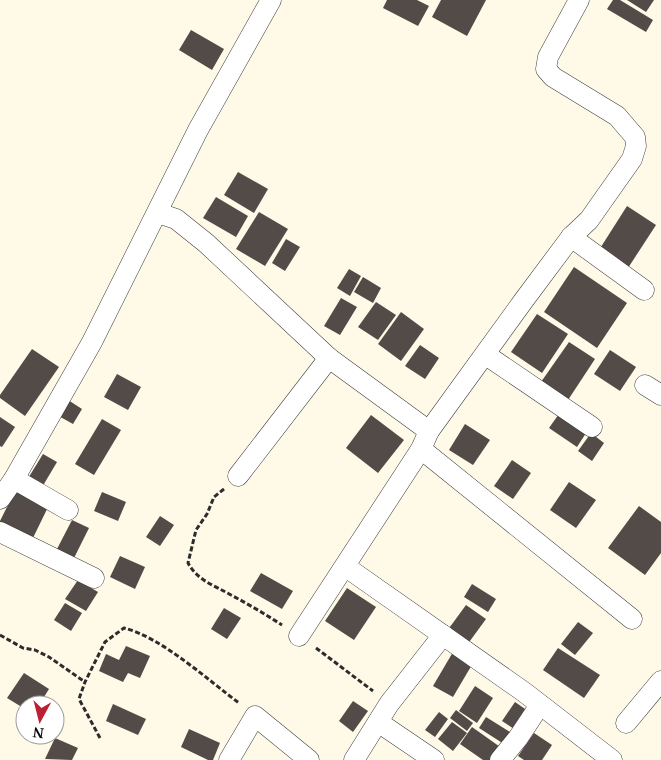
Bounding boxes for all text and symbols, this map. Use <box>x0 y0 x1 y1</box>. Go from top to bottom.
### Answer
north arrow <box>15 695 65 745</box>
text: N <box>32 723 45 744</box>

